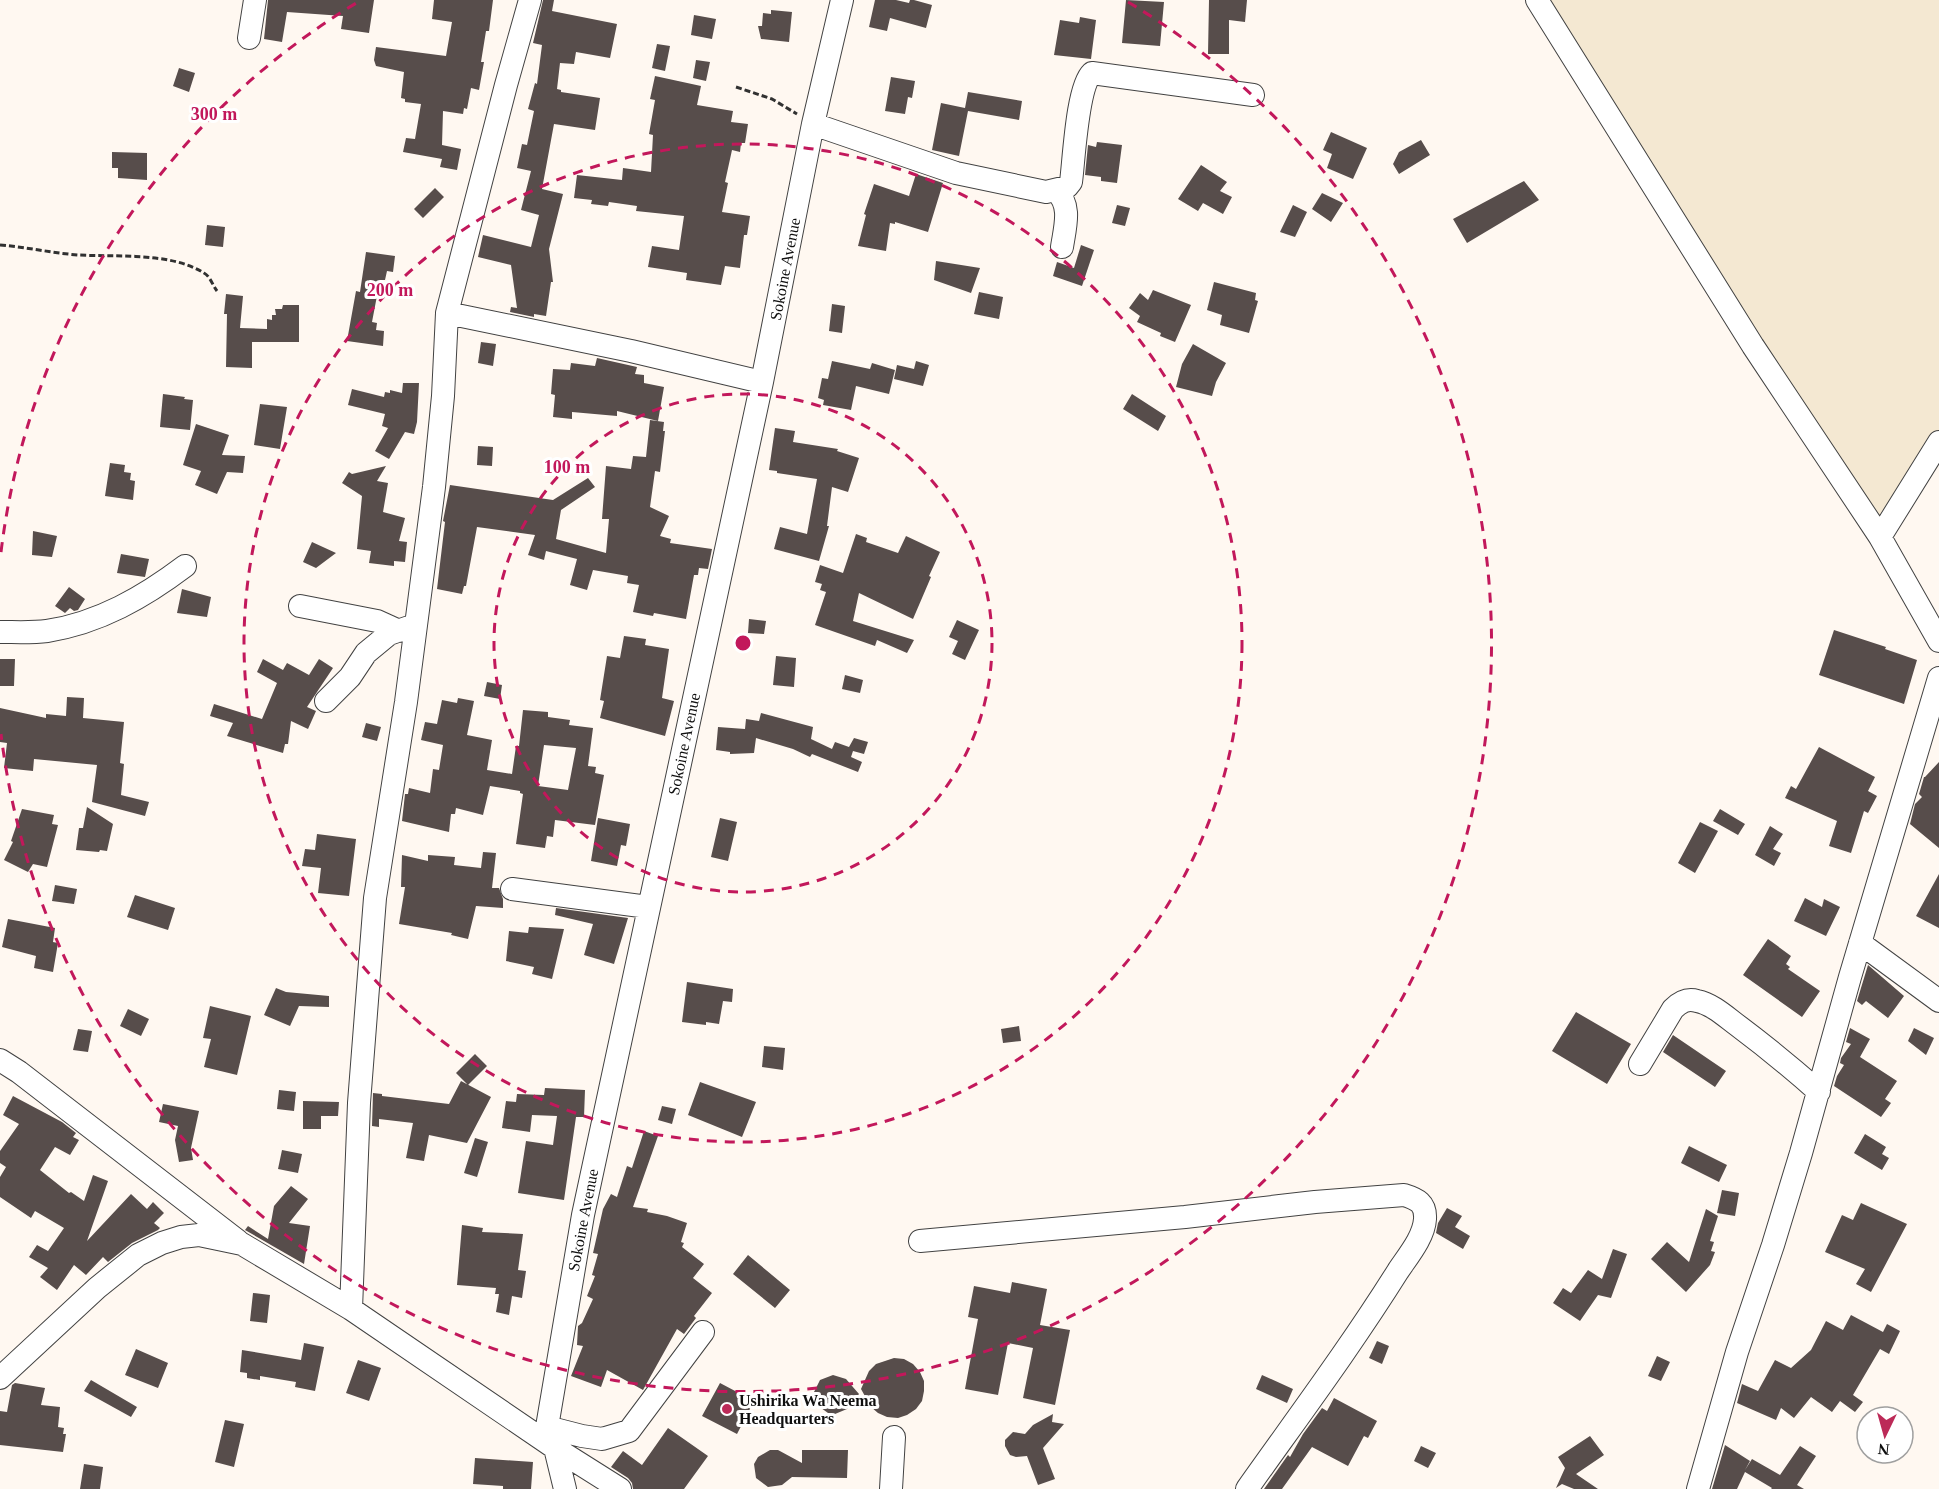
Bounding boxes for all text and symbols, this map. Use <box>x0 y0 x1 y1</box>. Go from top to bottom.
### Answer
text: 300 m <box>191 104 237 124</box>
street label: Sokoine Avenue <box>767 216 803 322</box>
text: 200 m <box>367 280 413 300</box>
text: 100 m <box>544 457 590 477</box>
centre of rings <box>733 633 753 653</box>
street label: Sokoine Avenue <box>665 691 703 797</box>
street label: Sokoine Avenue <box>565 1167 601 1273</box>
place label: Ushirika Wa Neema Headquarters <box>739 1392 876 1428</box>
marker: Ushirika Wa Neema Headquarters <box>720 1402 734 1416</box>
north arrow <box>1855 1405 1915 1465</box>
text: N <box>1877 1440 1890 1458</box>

